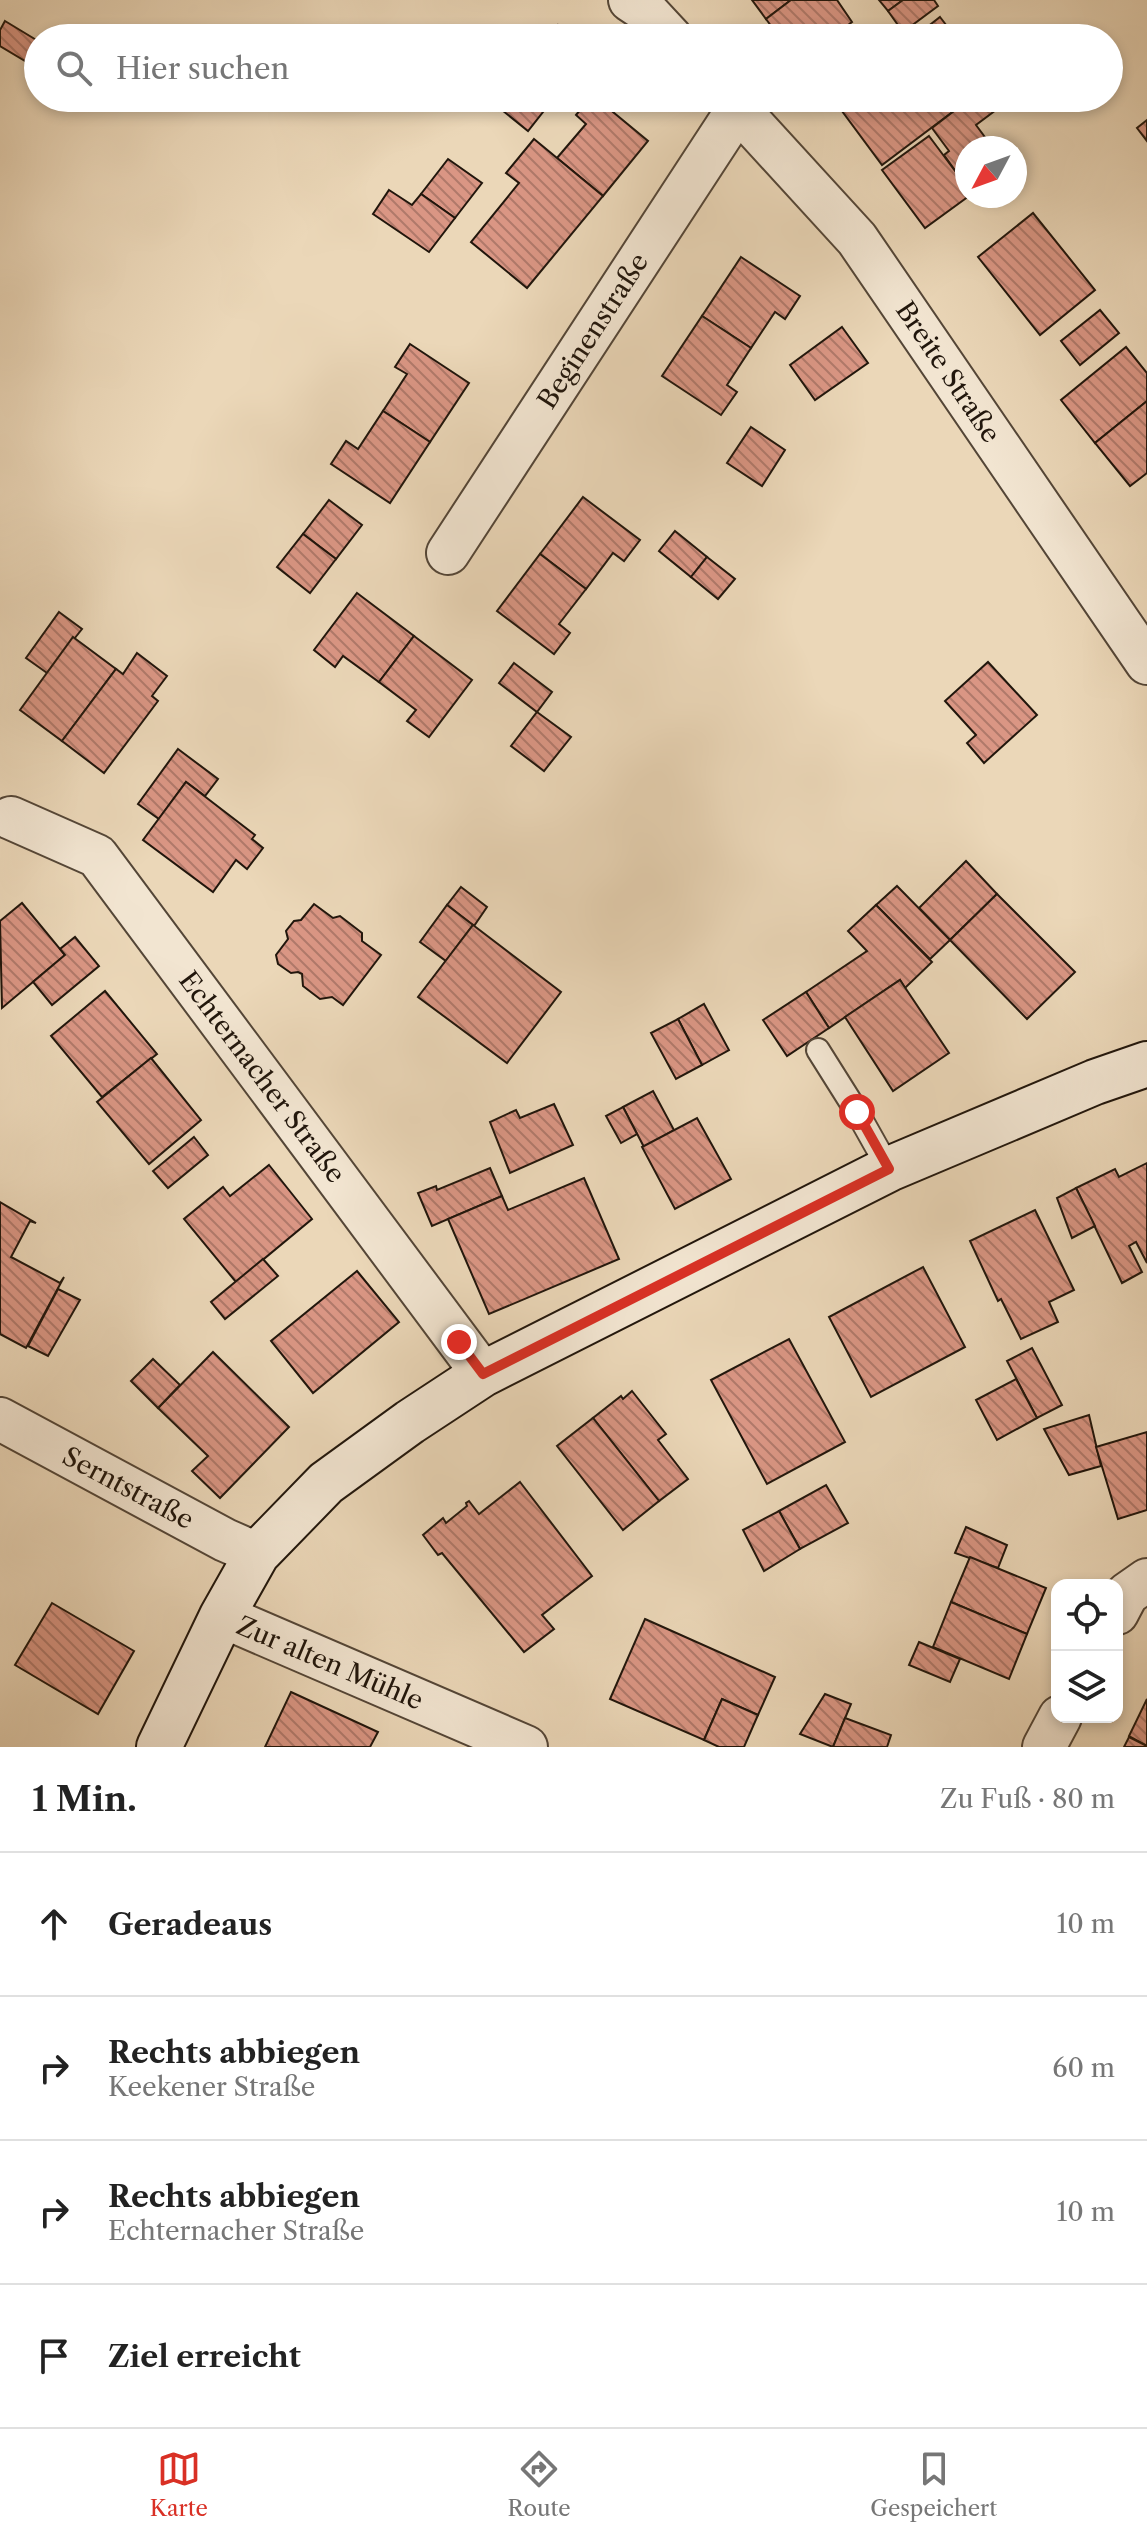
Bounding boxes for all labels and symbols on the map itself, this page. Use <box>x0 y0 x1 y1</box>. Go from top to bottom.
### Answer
north arrow <box>955 136 1027 208</box>
street label: Beginenstraße <box>531 247 655 415</box>
street label: Breite Straße <box>889 295 1007 449</box>
street label: Echternacher Straße <box>172 965 352 1189</box>
route start <box>839 1094 875 1130</box>
route end <box>441 1324 477 1360</box>
street label: Serntstraße <box>57 1440 199 1536</box>
street label: Zur alten Mühle <box>232 1609 428 1717</box>

